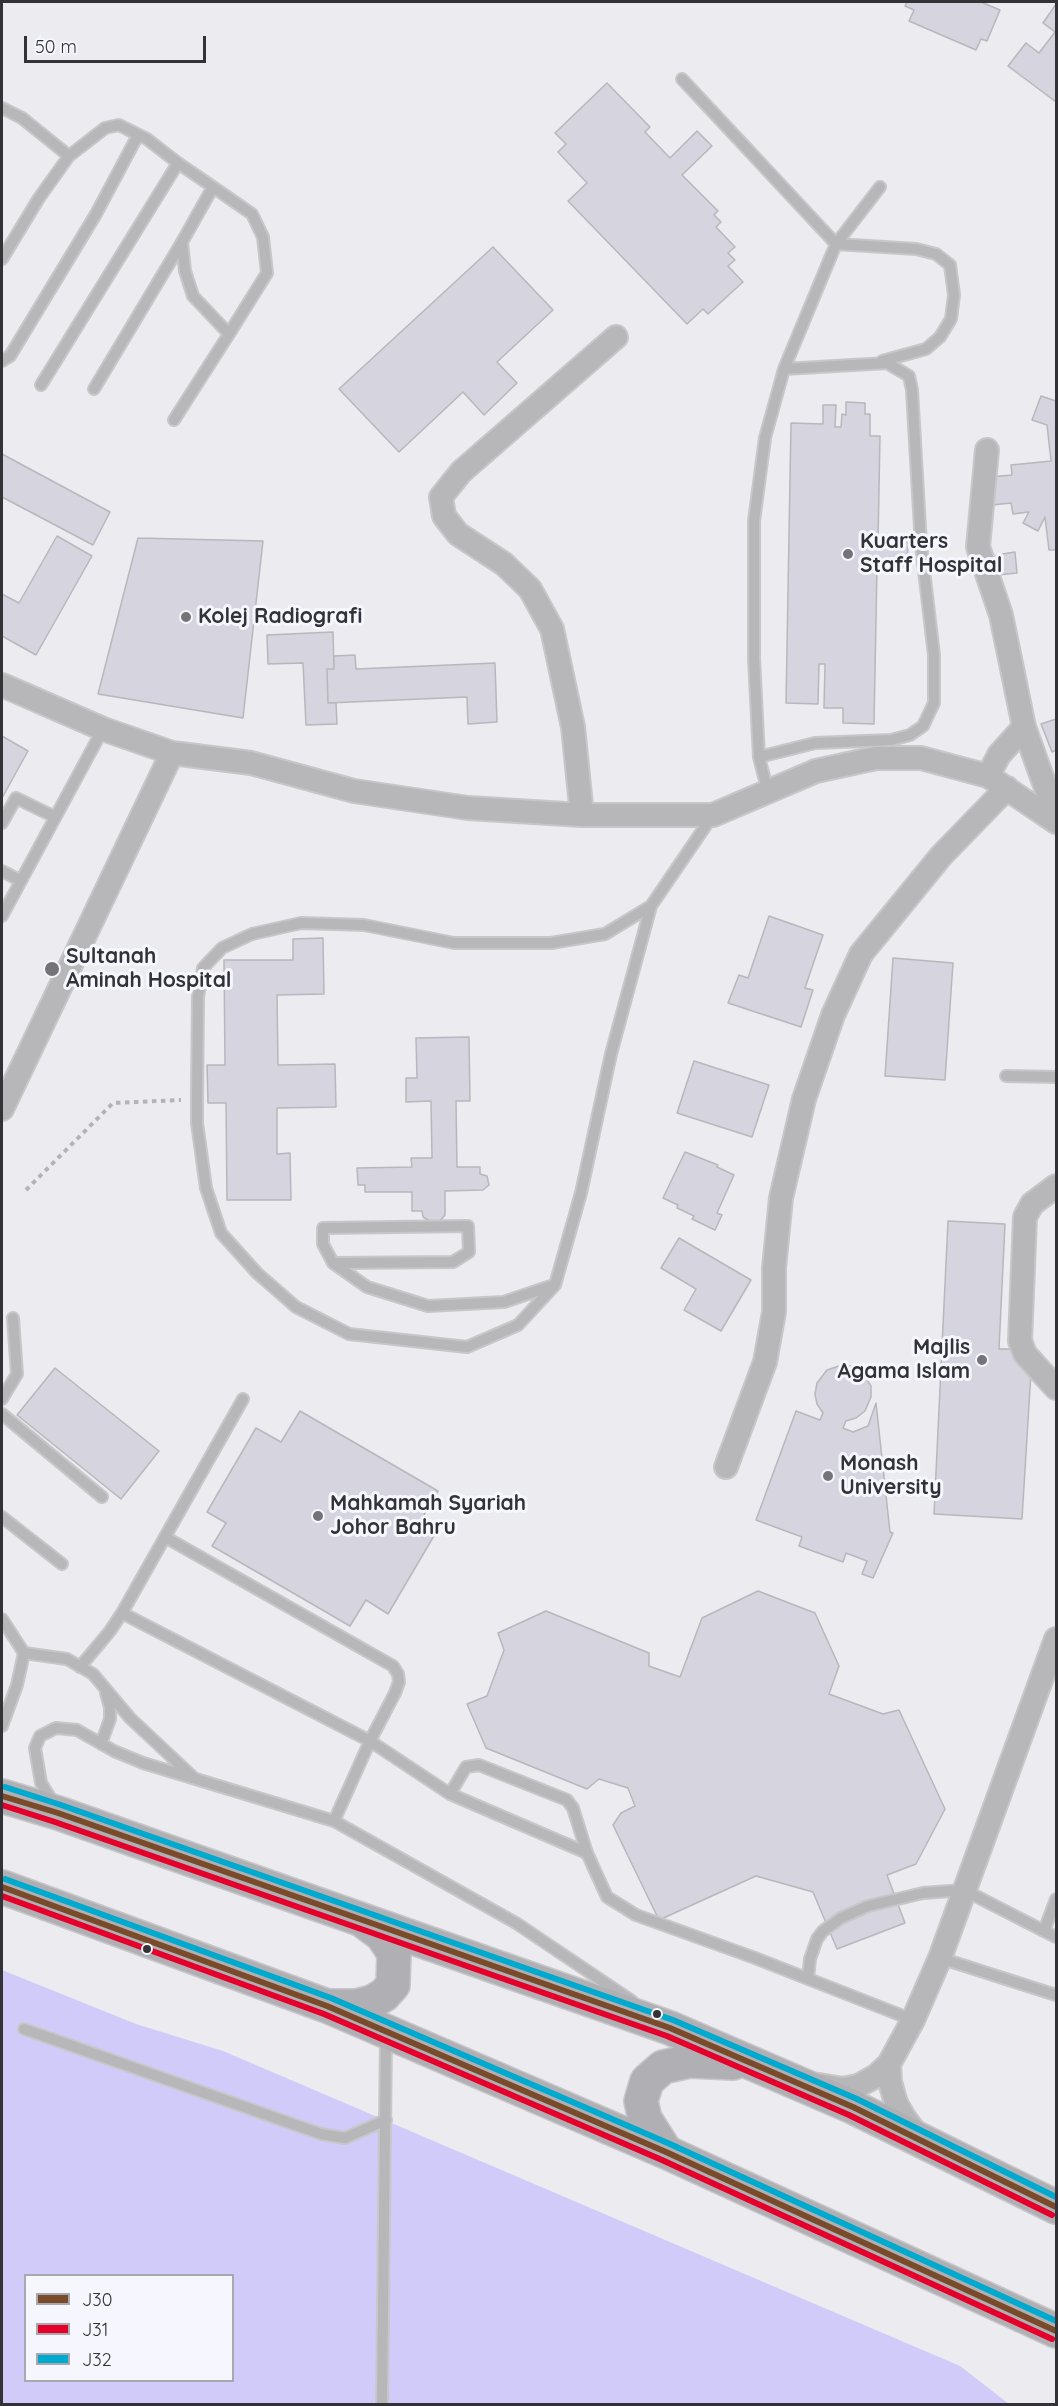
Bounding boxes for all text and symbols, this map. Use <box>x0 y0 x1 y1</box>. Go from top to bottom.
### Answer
scale bar <box>27 24 208 62</box>
text: 50 m <box>35 35 77 58</box>
place label: Kuarters Staff Hospital <box>860 529 1002 579</box>
marker: Kuarters Staff Hospital <box>841 547 855 561</box>
place label: Kolej Radiografi <box>198 604 362 630</box>
marker: Kolej Radiografi <box>179 610 193 624</box>
place label: Sultanah Aminah Hospital <box>66 944 232 994</box>
marker: Sultanah Aminah Hospital <box>43 960 61 978</box>
place label: Majlis Agama Islam <box>838 1335 970 1385</box>
marker: Majlis Agama Islam <box>975 1353 989 1367</box>
place label: Monash University <box>840 1451 941 1501</box>
marker: Monash University <box>821 1469 835 1483</box>
place label: Mahkamah Syariah Johor Bahru <box>330 1491 526 1541</box>
marker: Mahkamah Syariah Johor Bahru <box>311 1509 325 1523</box>
unlabelled marker <box>141 1943 153 1955</box>
unlabelled marker <box>651 2008 663 2020</box>
legend <box>24 2274 234 2382</box>
text: J30 <box>82 2288 112 2311</box>
text: J31 <box>82 2318 108 2341</box>
text: J32 <box>82 2348 112 2371</box>

